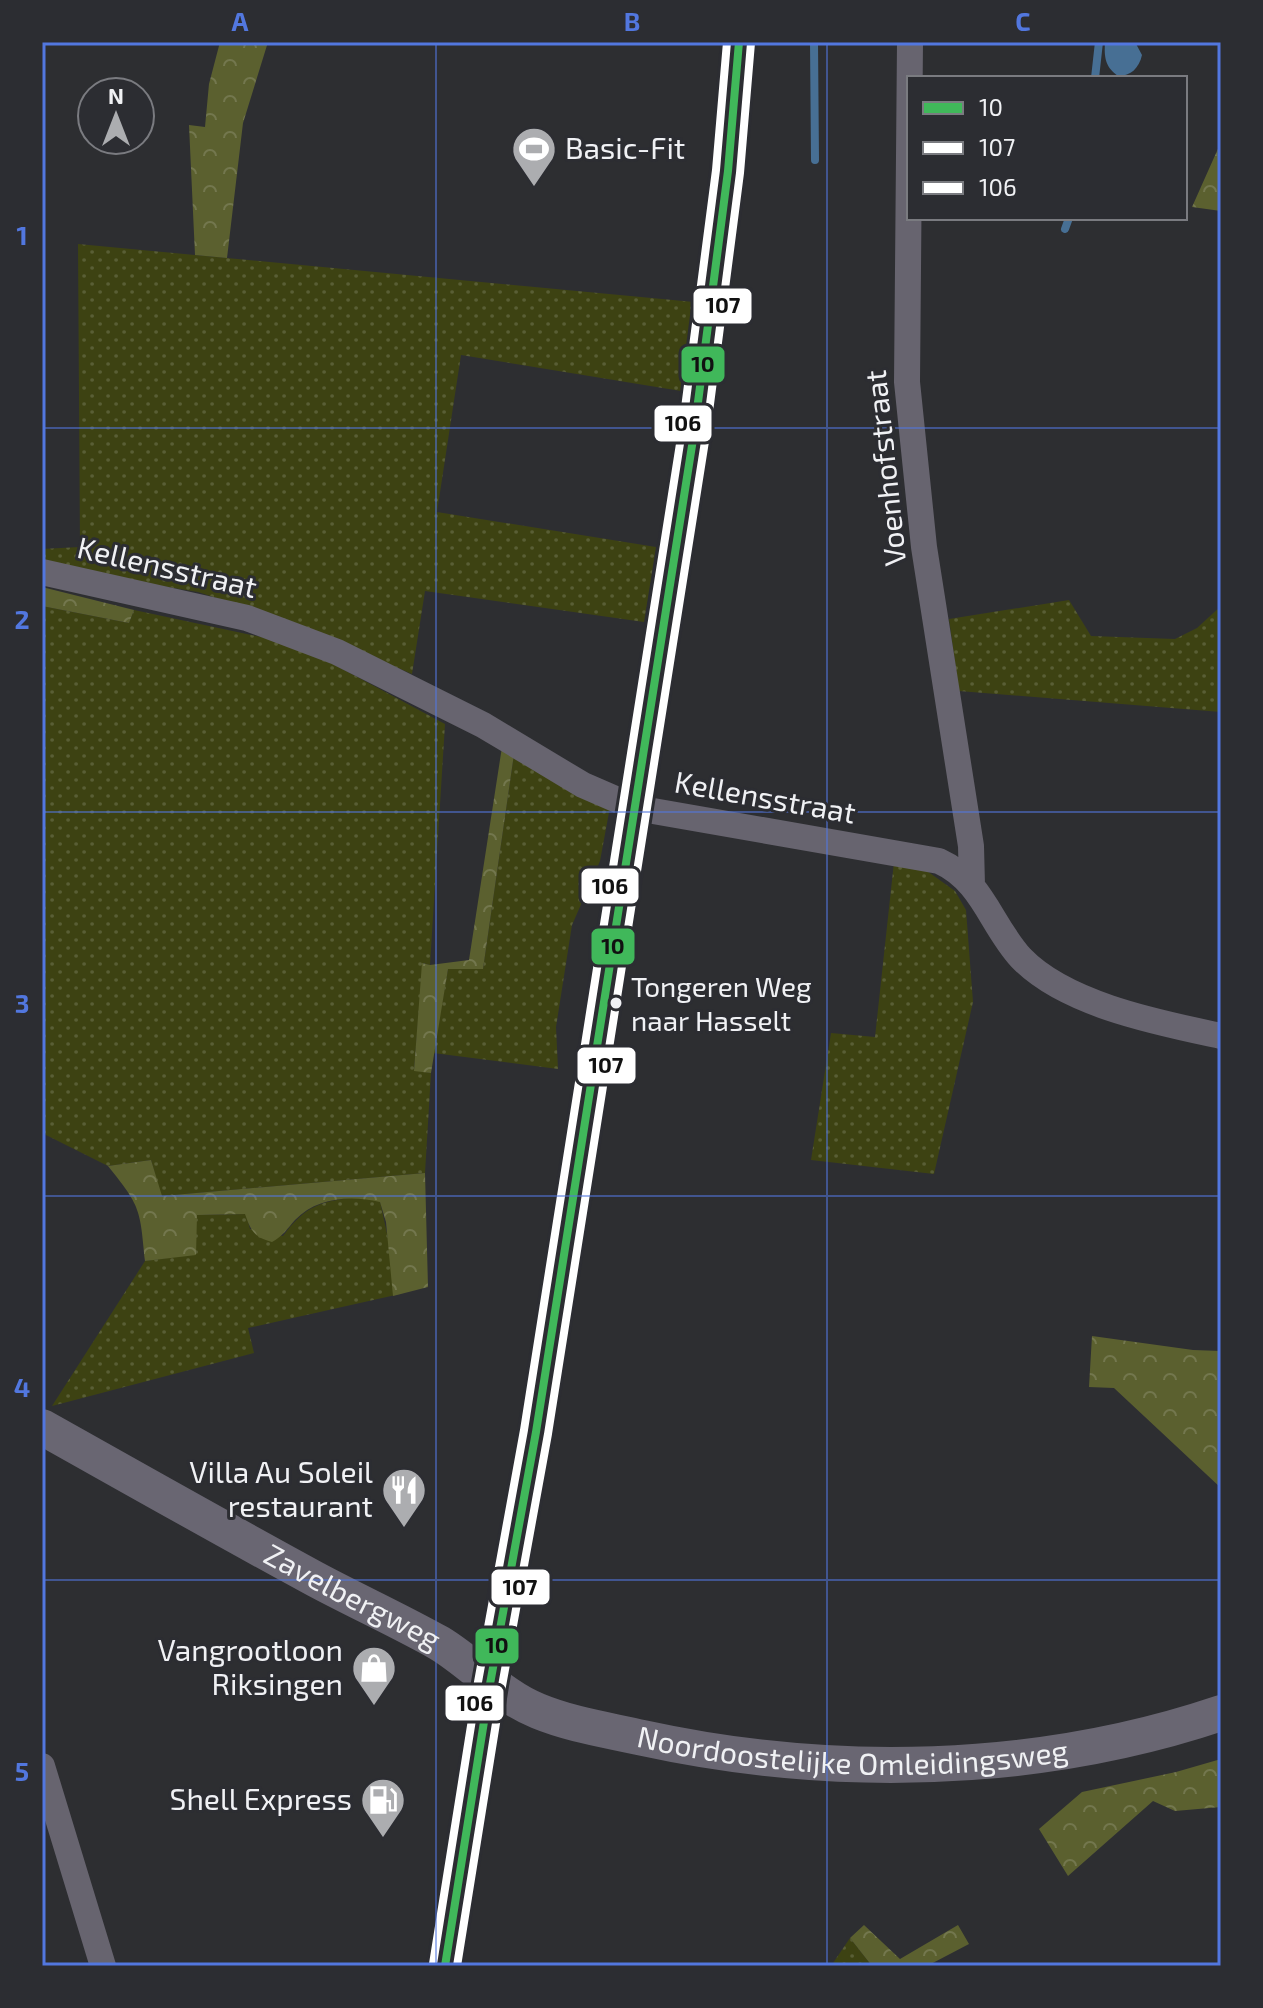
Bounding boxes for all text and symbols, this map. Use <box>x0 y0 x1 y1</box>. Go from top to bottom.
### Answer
text: A <box>232 5 249 36</box>
text: B <box>624 5 640 36</box>
text: C <box>1015 5 1031 36</box>
north arrow <box>76 76 156 156</box>
legend <box>907 76 1187 220</box>
text: N <box>108 82 124 108</box>
text: 10 <box>979 92 1003 121</box>
sports icon: Basic-Fit <box>510 125 558 188</box>
place label: Basic-Fit <box>565 129 685 165</box>
text: 107 <box>979 132 1015 161</box>
text: 106 <box>979 172 1017 201</box>
text: 1 <box>16 219 28 250</box>
line badge: 107 <box>692 287 753 325</box>
text: 107 <box>705 291 741 317</box>
line badge: 10 <box>680 345 726 384</box>
text: 10 <box>691 350 715 376</box>
street label: Voenhofstraat <box>856 369 912 568</box>
line badge: 106 <box>653 404 713 443</box>
text: 106 <box>665 409 701 435</box>
street label: Kellensstraat <box>74 528 261 604</box>
text: 2 <box>14 603 30 634</box>
street label: Kellensstraat <box>672 762 859 830</box>
line badge: 106 <box>580 867 640 905</box>
text: 106 <box>592 872 628 898</box>
line badge: 10 <box>590 927 636 966</box>
text: 10 <box>601 932 625 958</box>
place label: Tongeren Weg naar Hasselt <box>631 969 812 1037</box>
text: 3 <box>15 987 29 1018</box>
marker: Tongeren Weg naar Hasselt <box>608 995 624 1011</box>
line badge: 107 <box>576 1046 637 1085</box>
text: 107 <box>588 1051 624 1077</box>
text: 4 <box>14 1371 30 1402</box>
place label: Villa Au Soleil restaurant <box>189 1453 373 1523</box>
restaurant icon: Villa Au Soleil restaurant <box>380 1466 428 1529</box>
street label: Zavelbergweg <box>259 1535 448 1657</box>
line badge: 107 <box>490 1568 551 1606</box>
text: 107 <box>502 1573 538 1599</box>
line badge: 10 <box>474 1627 520 1665</box>
place label: Vangrootloon Riksingen <box>157 1631 343 1701</box>
text: 10 <box>485 1631 509 1657</box>
shop icon: Vangrootloon Riksingen <box>350 1644 398 1707</box>
line badge: 106 <box>444 1684 505 1722</box>
text: 106 <box>457 1689 493 1715</box>
street label: Noordoostelijke Omleidingsweg <box>634 1717 1071 1781</box>
text: 5 <box>15 1755 29 1786</box>
fuel station icon: Shell Express <box>359 1776 407 1839</box>
place label: Shell Express <box>170 1780 352 1816</box>

